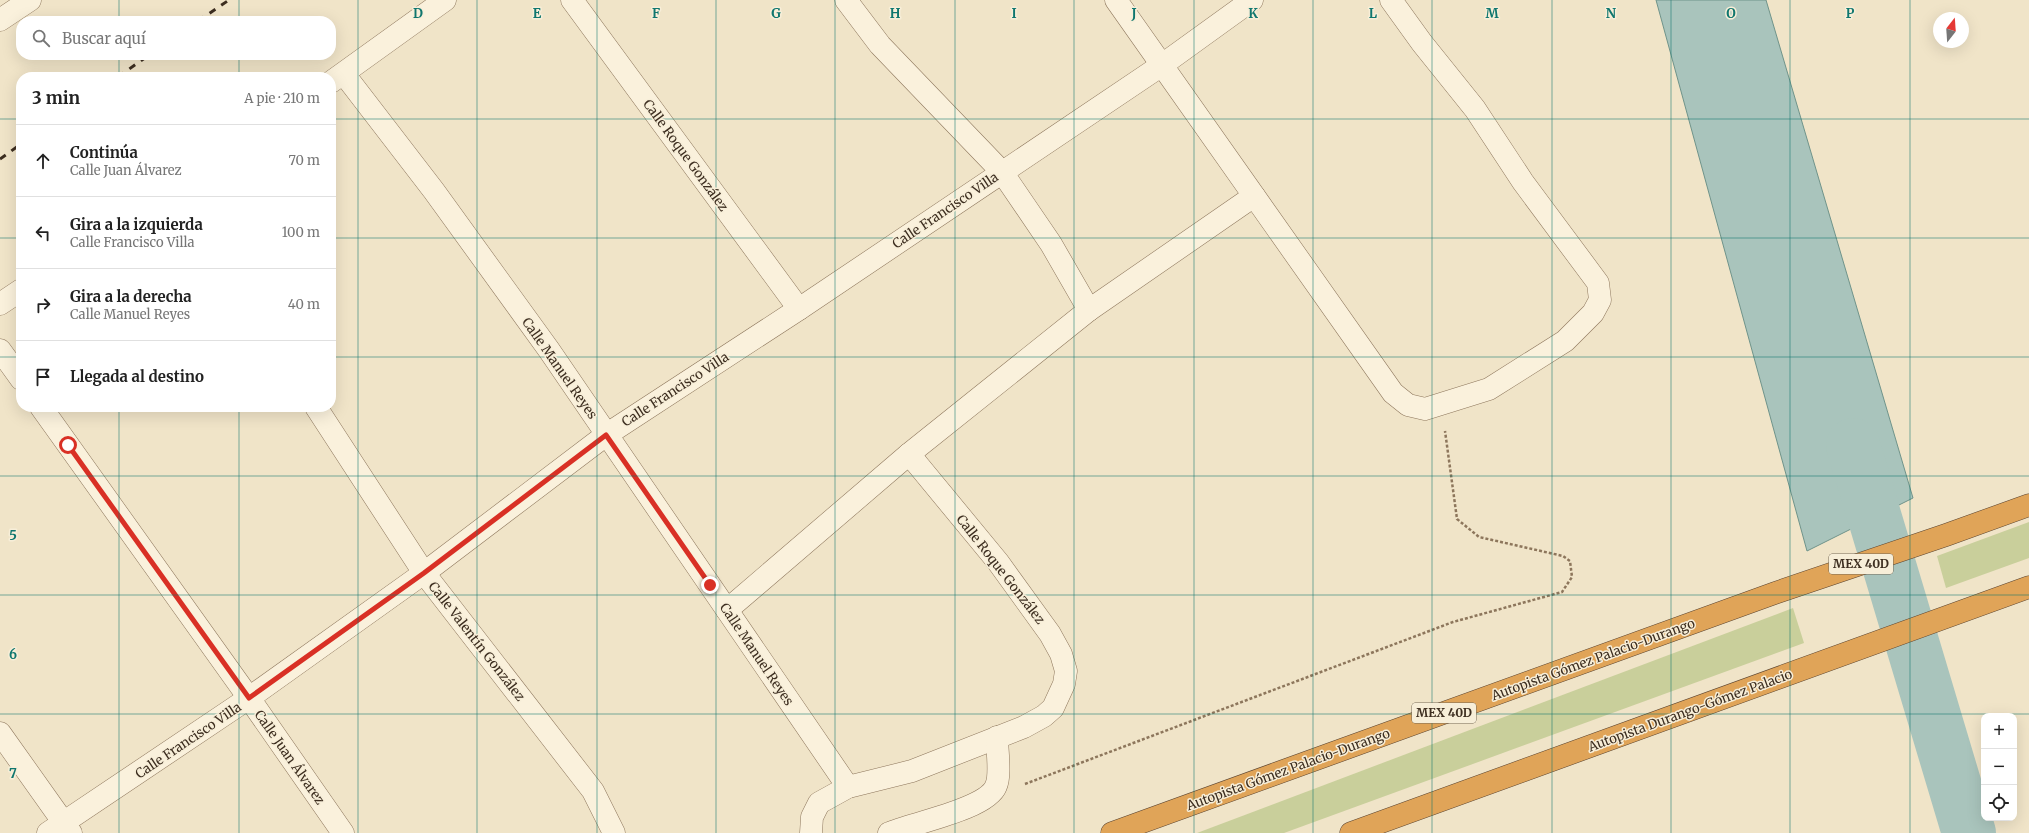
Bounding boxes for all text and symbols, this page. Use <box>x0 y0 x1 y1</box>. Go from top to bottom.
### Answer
text: D <box>413 5 423 22</box>
text: E <box>533 5 542 22</box>
text: F <box>652 5 660 22</box>
text: G <box>771 5 781 22</box>
text: H <box>890 5 901 22</box>
text: I <box>1011 5 1017 22</box>
text: J <box>1130 5 1137 22</box>
text: K <box>1248 5 1258 22</box>
text: L <box>1369 5 1378 22</box>
text: M <box>1485 5 1499 22</box>
text: N <box>1606 5 1617 22</box>
text: O <box>1726 5 1736 22</box>
text: P <box>1846 5 1855 22</box>
north arrow <box>1933 12 1969 48</box>
search box <box>16 16 336 60</box>
icon: search <box>30 27 52 49</box>
text: Buscar aquí <box>62 29 146 48</box>
text: 3 min <box>32 87 80 109</box>
text: A pie · 210 m <box>244 90 320 107</box>
street label: Calle Roque González <box>639 96 732 215</box>
text: Continúa <box>70 143 138 162</box>
icon: ahead <box>32 150 54 172</box>
text: 70 m <box>289 152 320 169</box>
text: Calle Juan Álvarez <box>70 162 182 179</box>
street label: Calle Francisco Villa <box>889 169 1002 252</box>
text: Gira a la izquierda <box>70 215 203 234</box>
icon: left <box>32 222 54 244</box>
text: 100 m <box>282 224 320 241</box>
text: Calle Francisco Villa <box>70 234 194 251</box>
text: Gira a la derecha <box>70 287 192 306</box>
icon: right <box>32 294 54 316</box>
text: 40 m <box>288 296 320 313</box>
text: Calle Manuel Reyes <box>70 306 190 323</box>
street label: Calle Manuel Reyes <box>518 314 601 422</box>
street label: Calle Francisco Villa <box>618 348 732 430</box>
icon: arrive <box>32 366 54 388</box>
text: Llegada al destino <box>70 367 204 386</box>
route start <box>59 436 77 454</box>
street label: Calle Roque González <box>953 511 1049 627</box>
text: 5 <box>9 527 17 544</box>
road number: MEX 40D <box>1829 554 1893 574</box>
route end <box>701 576 719 594</box>
street label: Calle Valentín González <box>425 578 529 704</box>
street label: Calle Manuel Reyes <box>716 600 797 709</box>
street label: Autopista Gómez Palacio-Durango <box>1488 615 1698 705</box>
text: 6 <box>9 646 17 663</box>
street label: Autopista Durango-Gómez Palacio <box>1585 665 1795 756</box>
street label: Calle Francisco Villa <box>132 699 245 782</box>
road number: MEX 40D <box>1412 703 1476 723</box>
street label: Calle Juan Álvarez <box>251 706 329 808</box>
map controls <box>1981 713 2017 821</box>
button: + <box>1981 713 2017 749</box>
street label: Autopista Gómez Palacio-Durango <box>1183 725 1393 815</box>
button: − <box>1981 749 2017 785</box>
text: 7 <box>9 765 17 782</box>
button: locate <box>1981 785 2017 821</box>

